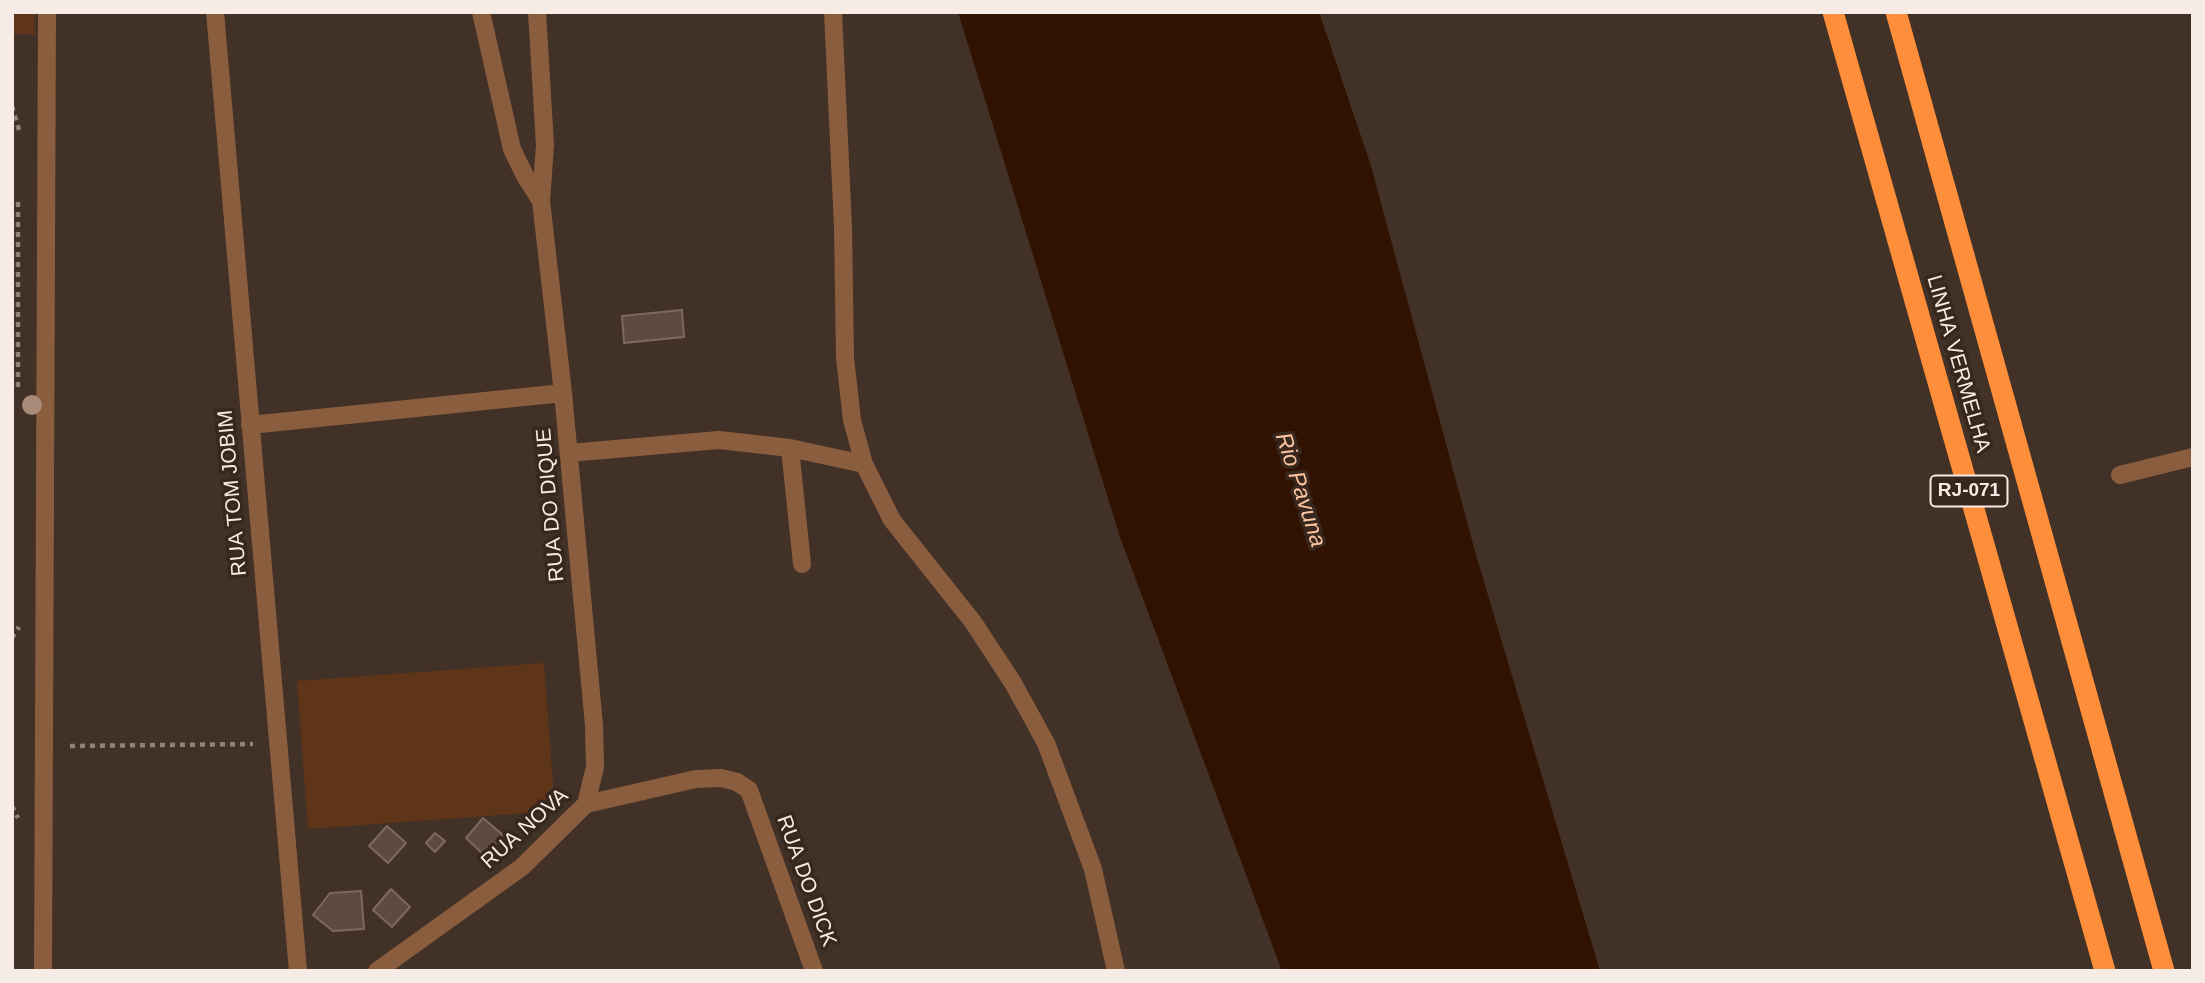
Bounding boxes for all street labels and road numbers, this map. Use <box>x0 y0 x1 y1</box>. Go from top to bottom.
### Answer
street label: LINHA VERMELHA <box>1921 272 1995 456</box>
street label: RUA TOM JOBIM <box>213 409 253 577</box>
street label: RUA DO DIQUE <box>532 427 570 583</box>
road number: RJ-071 <box>1930 476 2008 506</box>
street label: RUA NOVA <box>476 783 574 875</box>
street label: RUA DO DICK <box>771 812 841 950</box>

